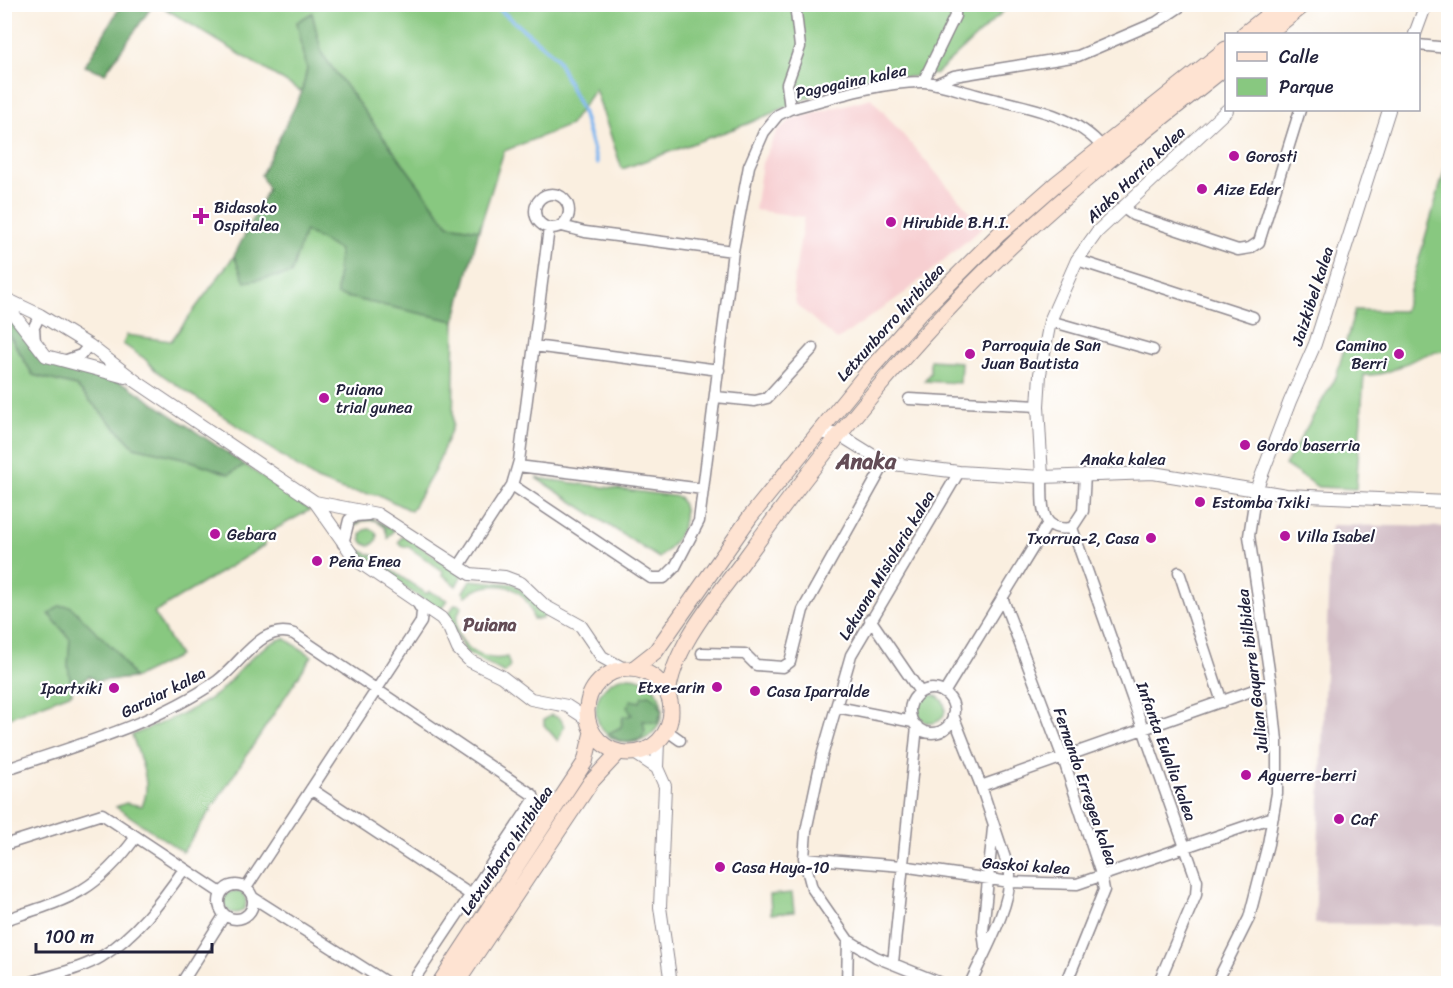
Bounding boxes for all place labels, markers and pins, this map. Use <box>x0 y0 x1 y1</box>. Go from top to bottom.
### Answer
place label: Gorosti <box>1246 142 1298 171</box>
marker: Gorosti <box>1227 149 1241 163</box>
place label: Aize Eder <box>1213 175 1282 204</box>
marker: Aize Eder <box>1195 182 1209 196</box>
place label: Bidasoko Ospitalea <box>214 193 279 240</box>
marker: Bidasoko Ospitalea <box>192 207 210 225</box>
place label: Hirubide B.H.I. <box>903 208 1010 237</box>
marker: Hirubide B.H.I. <box>884 215 898 229</box>
place label: Parroquia de San Juan Bautista <box>981 331 1101 378</box>
place label: Camino Berri <box>1336 331 1388 378</box>
marker: Parroquia de San Juan Bautista <box>963 347 977 361</box>
marker: Camino Berri <box>1392 347 1406 361</box>
place label: Puiana trial gunea <box>336 375 413 422</box>
marker: Puiana trial gunea <box>317 391 331 405</box>
place label: Gordo baserria <box>1257 431 1360 460</box>
marker: Gordo baserria <box>1238 438 1252 452</box>
place label: Estomba Txiki <box>1212 488 1310 517</box>
marker: Estomba Txiki <box>1193 495 1207 509</box>
place label: Gebara <box>227 520 277 549</box>
place label: Villa Isabel <box>1297 522 1375 551</box>
place label: Txorrua-2, Casa <box>1027 524 1140 553</box>
marker: Gebara <box>208 527 222 541</box>
marker: Villa Isabel <box>1278 529 1292 543</box>
marker: Txorrua-2, Casa <box>1144 531 1158 545</box>
place label: Peña Enea <box>329 547 401 576</box>
marker: Peña Enea <box>310 554 324 568</box>
place label: Etxe-arin <box>638 673 705 702</box>
place label: Ipartxiki <box>40 674 103 703</box>
place label: Casa Iparralde <box>767 677 870 706</box>
marker: Etxe-arin <box>710 680 724 694</box>
marker: Ipartxiki <box>107 681 121 695</box>
marker: Casa Iparralde <box>748 684 762 698</box>
place label: Aguerre-berri <box>1257 761 1357 790</box>
marker: Aguerre-berri <box>1239 768 1253 782</box>
place label: Caf <box>1351 805 1378 834</box>
marker: Caf <box>1332 812 1346 826</box>
place label: Casa Haya-10 <box>732 853 830 882</box>
marker: Casa Haya-10 <box>713 860 727 874</box>

